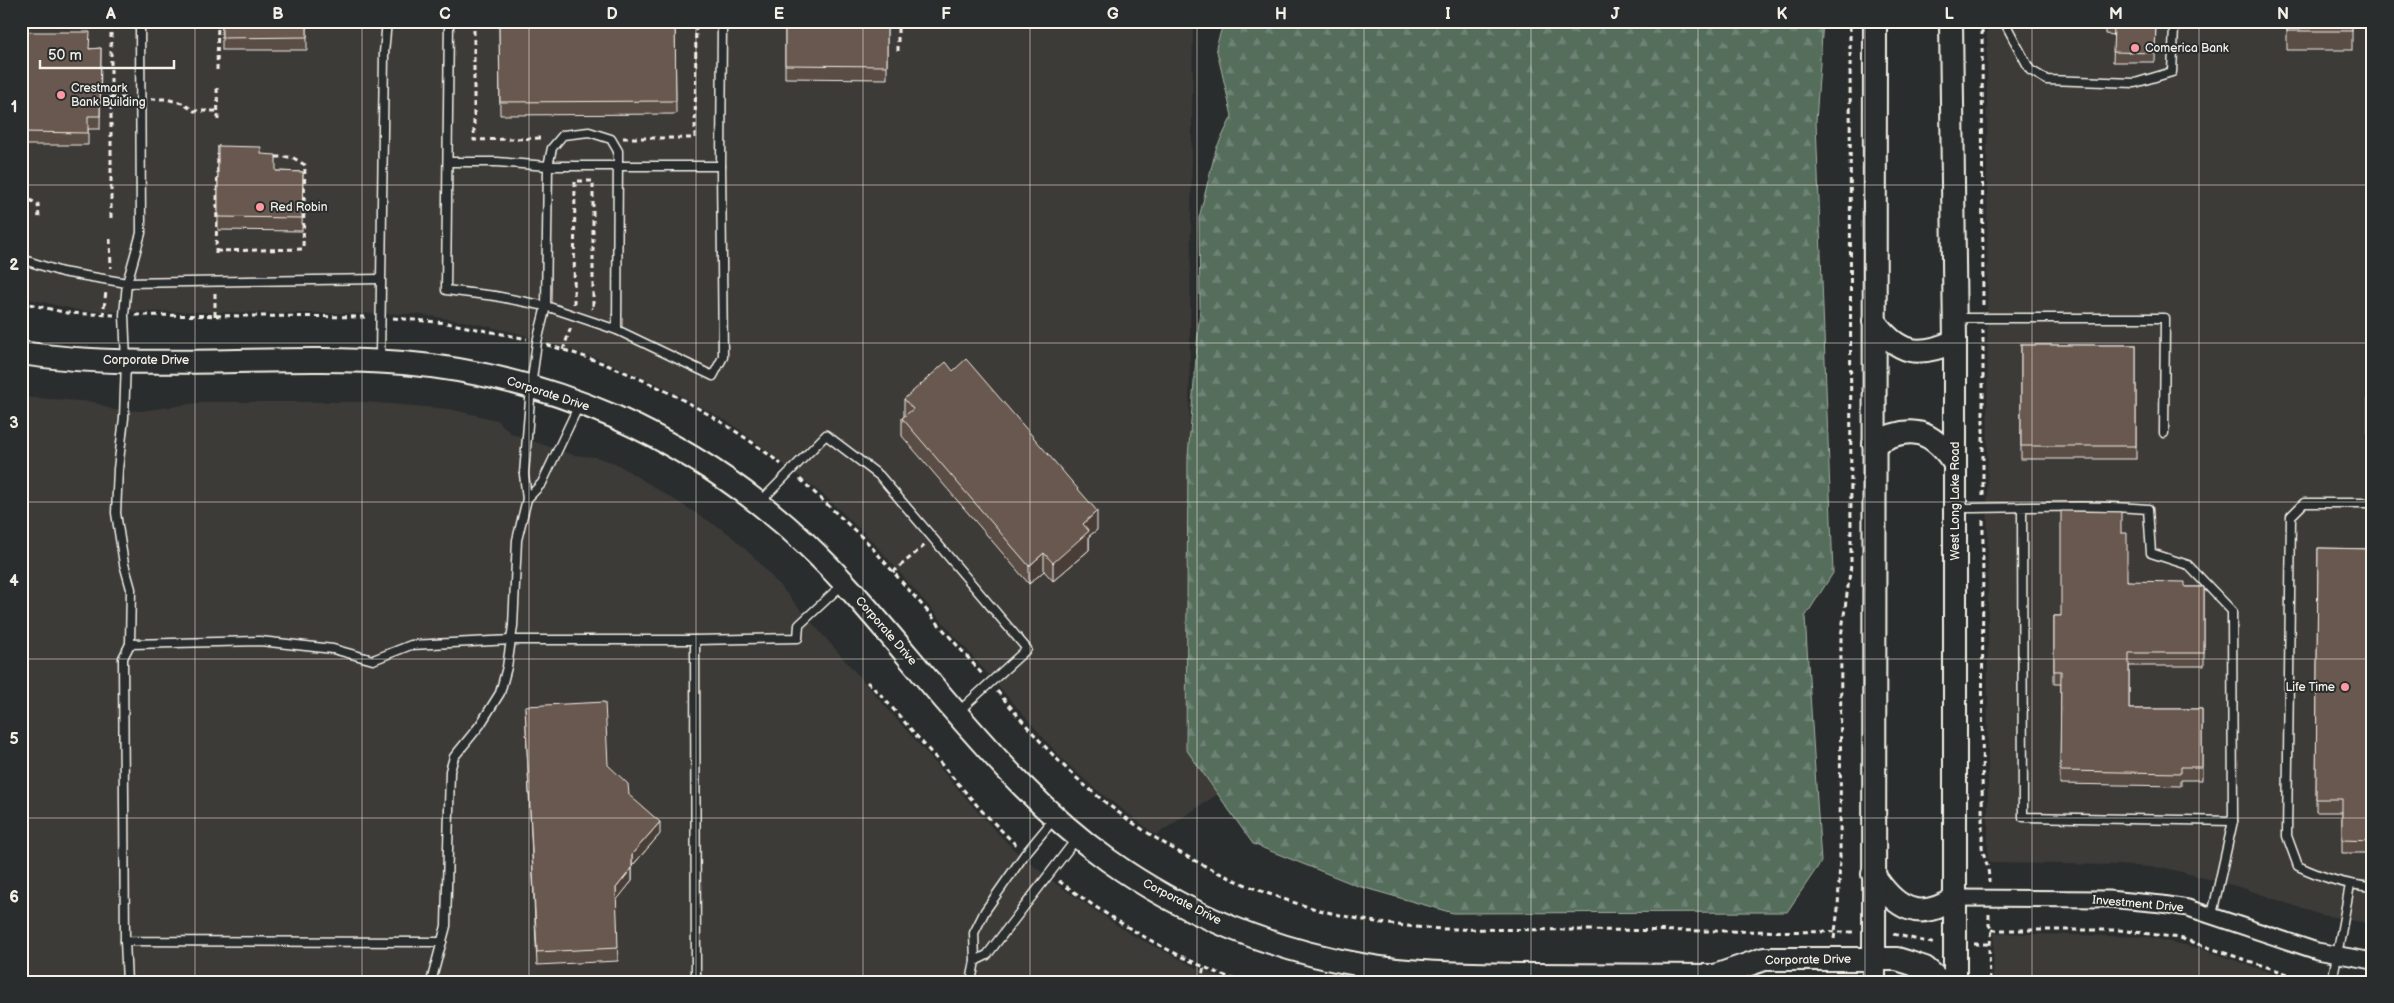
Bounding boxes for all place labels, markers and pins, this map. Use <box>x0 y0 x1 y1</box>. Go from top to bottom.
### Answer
place label: Comerica Bank <box>2145 41 2229 56</box>
marker: Comerica Bank <box>2129 42 2141 54</box>
place label: Crestmark Bank Building <box>71 81 146 110</box>
marker: Crestmark Bank Building <box>55 89 67 101</box>
place label: Red Robin <box>270 200 328 215</box>
marker: Red Robin <box>254 201 266 213</box>
place label: Life Time <box>2285 680 2335 695</box>
marker: Life Time <box>2339 681 2351 693</box>

